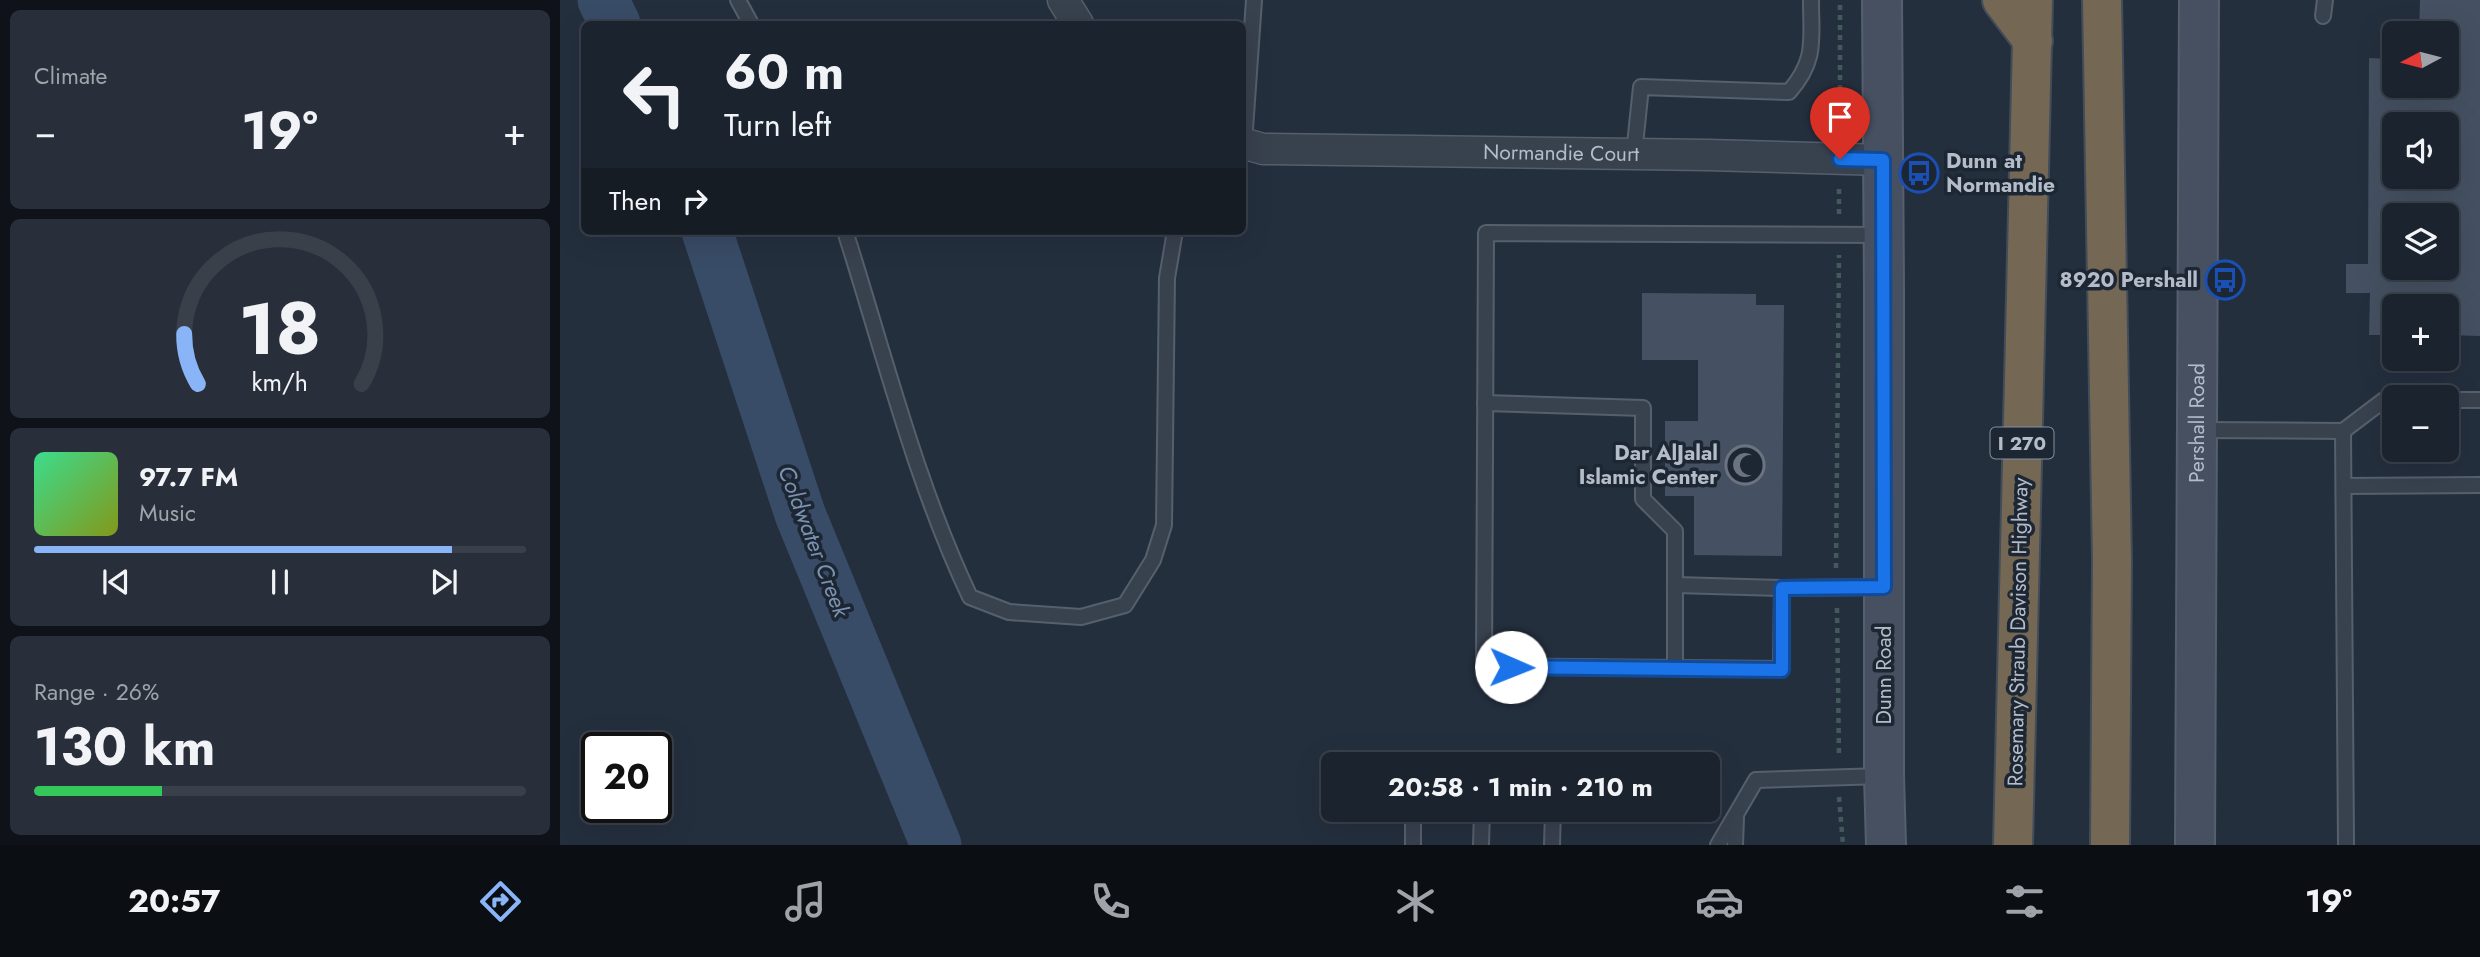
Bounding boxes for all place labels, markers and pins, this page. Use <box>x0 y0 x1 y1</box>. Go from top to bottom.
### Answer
pin <box>1810 87 1870 159</box>
place label: Dunn at Normandie <box>1946 146 2055 200</box>
bus stop icon: Dunn at Normandie <box>1898 152 1940 194</box>
bus stop icon: 8920 Pershall <box>2204 259 2246 301</box>
place label: 8920 Pershall <box>2060 265 2198 295</box>
place label: Dar AlJalal Islamic Center <box>1579 438 1718 492</box>
mosque icon: Dar AlJalal Islamic Center <box>1724 444 1766 486</box>

